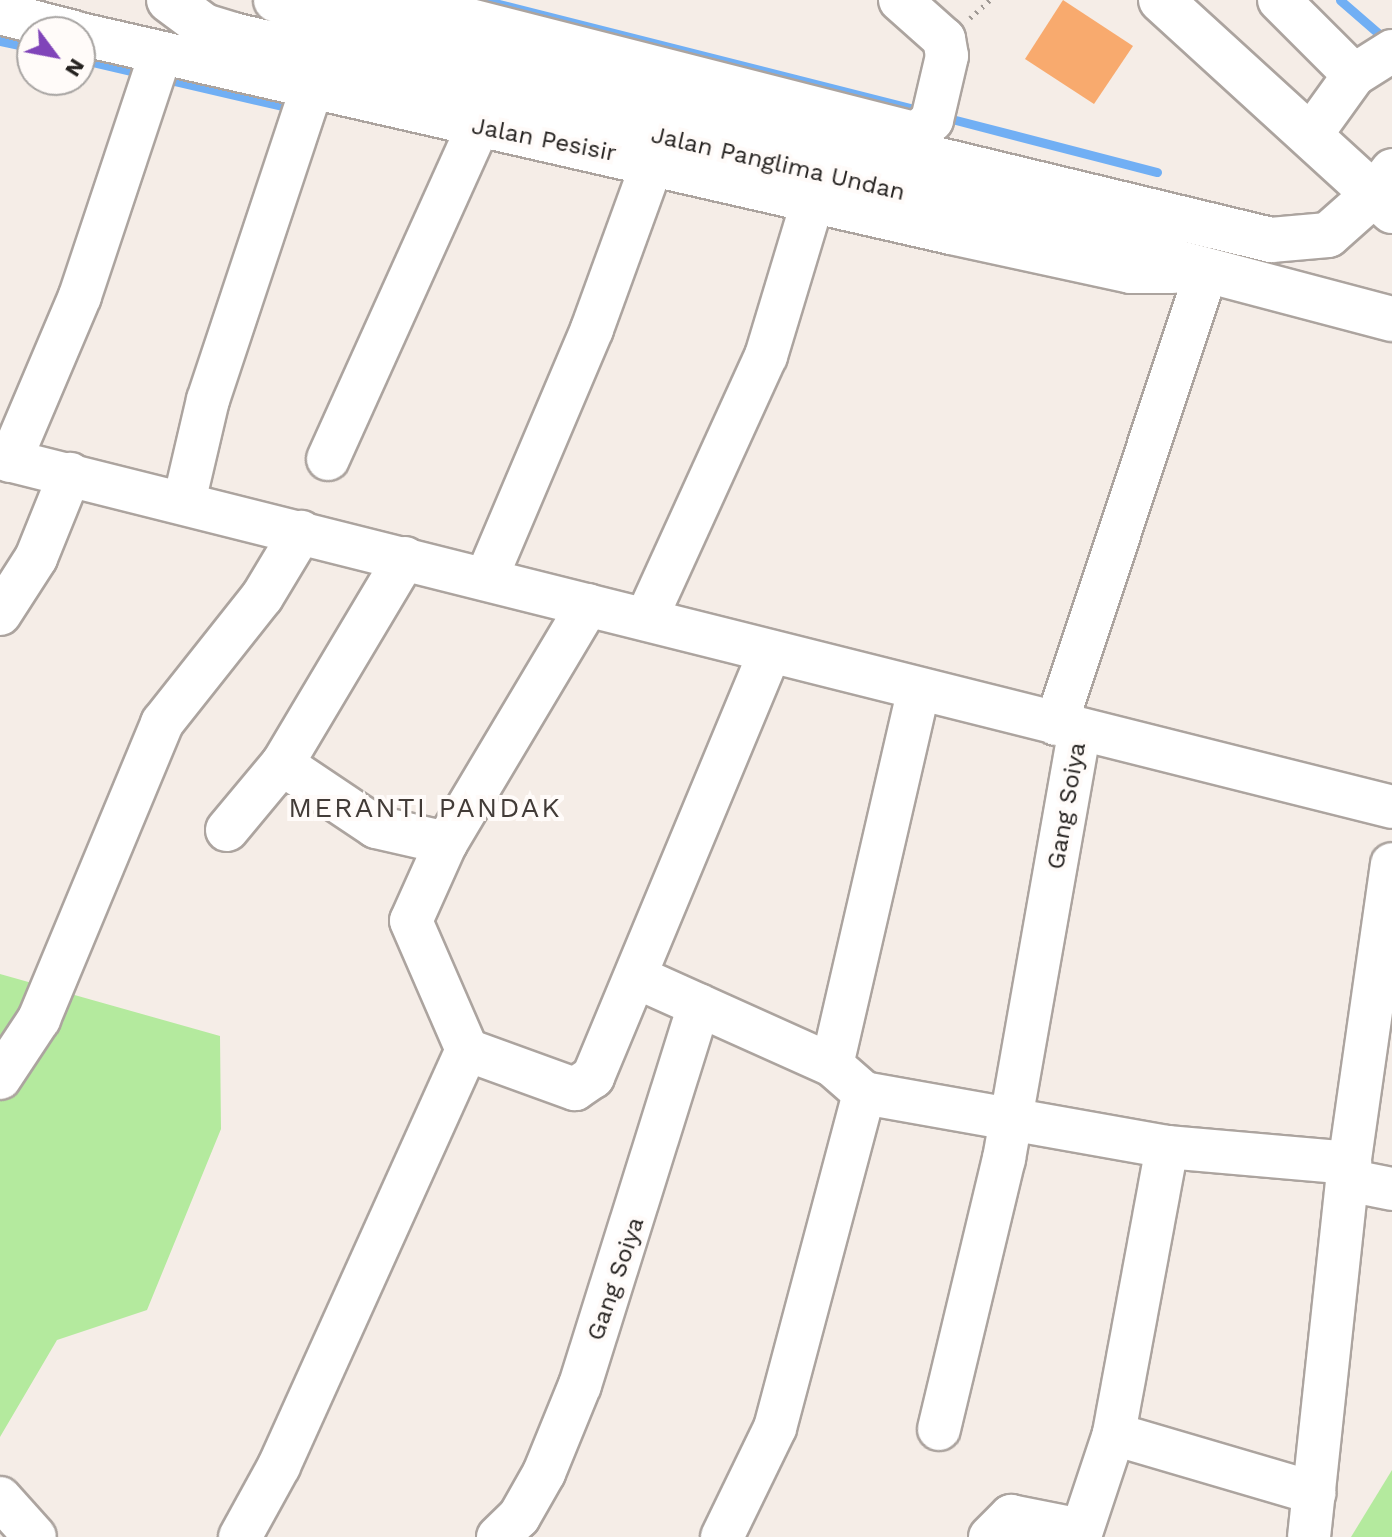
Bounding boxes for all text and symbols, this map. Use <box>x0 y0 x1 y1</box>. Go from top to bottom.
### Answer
north arrow <box>16 16 96 96</box>
text: N <box>60 54 90 81</box>
street label: Jalan Pesisir <box>469 112 619 168</box>
street label: Jalan Panglima Undan <box>648 121 908 207</box>
street label: Gang Soiya <box>1042 740 1092 872</box>
district label: MERANTI PANDAK <box>288 791 562 825</box>
street label: Gang Soiya <box>581 1214 651 1344</box>

